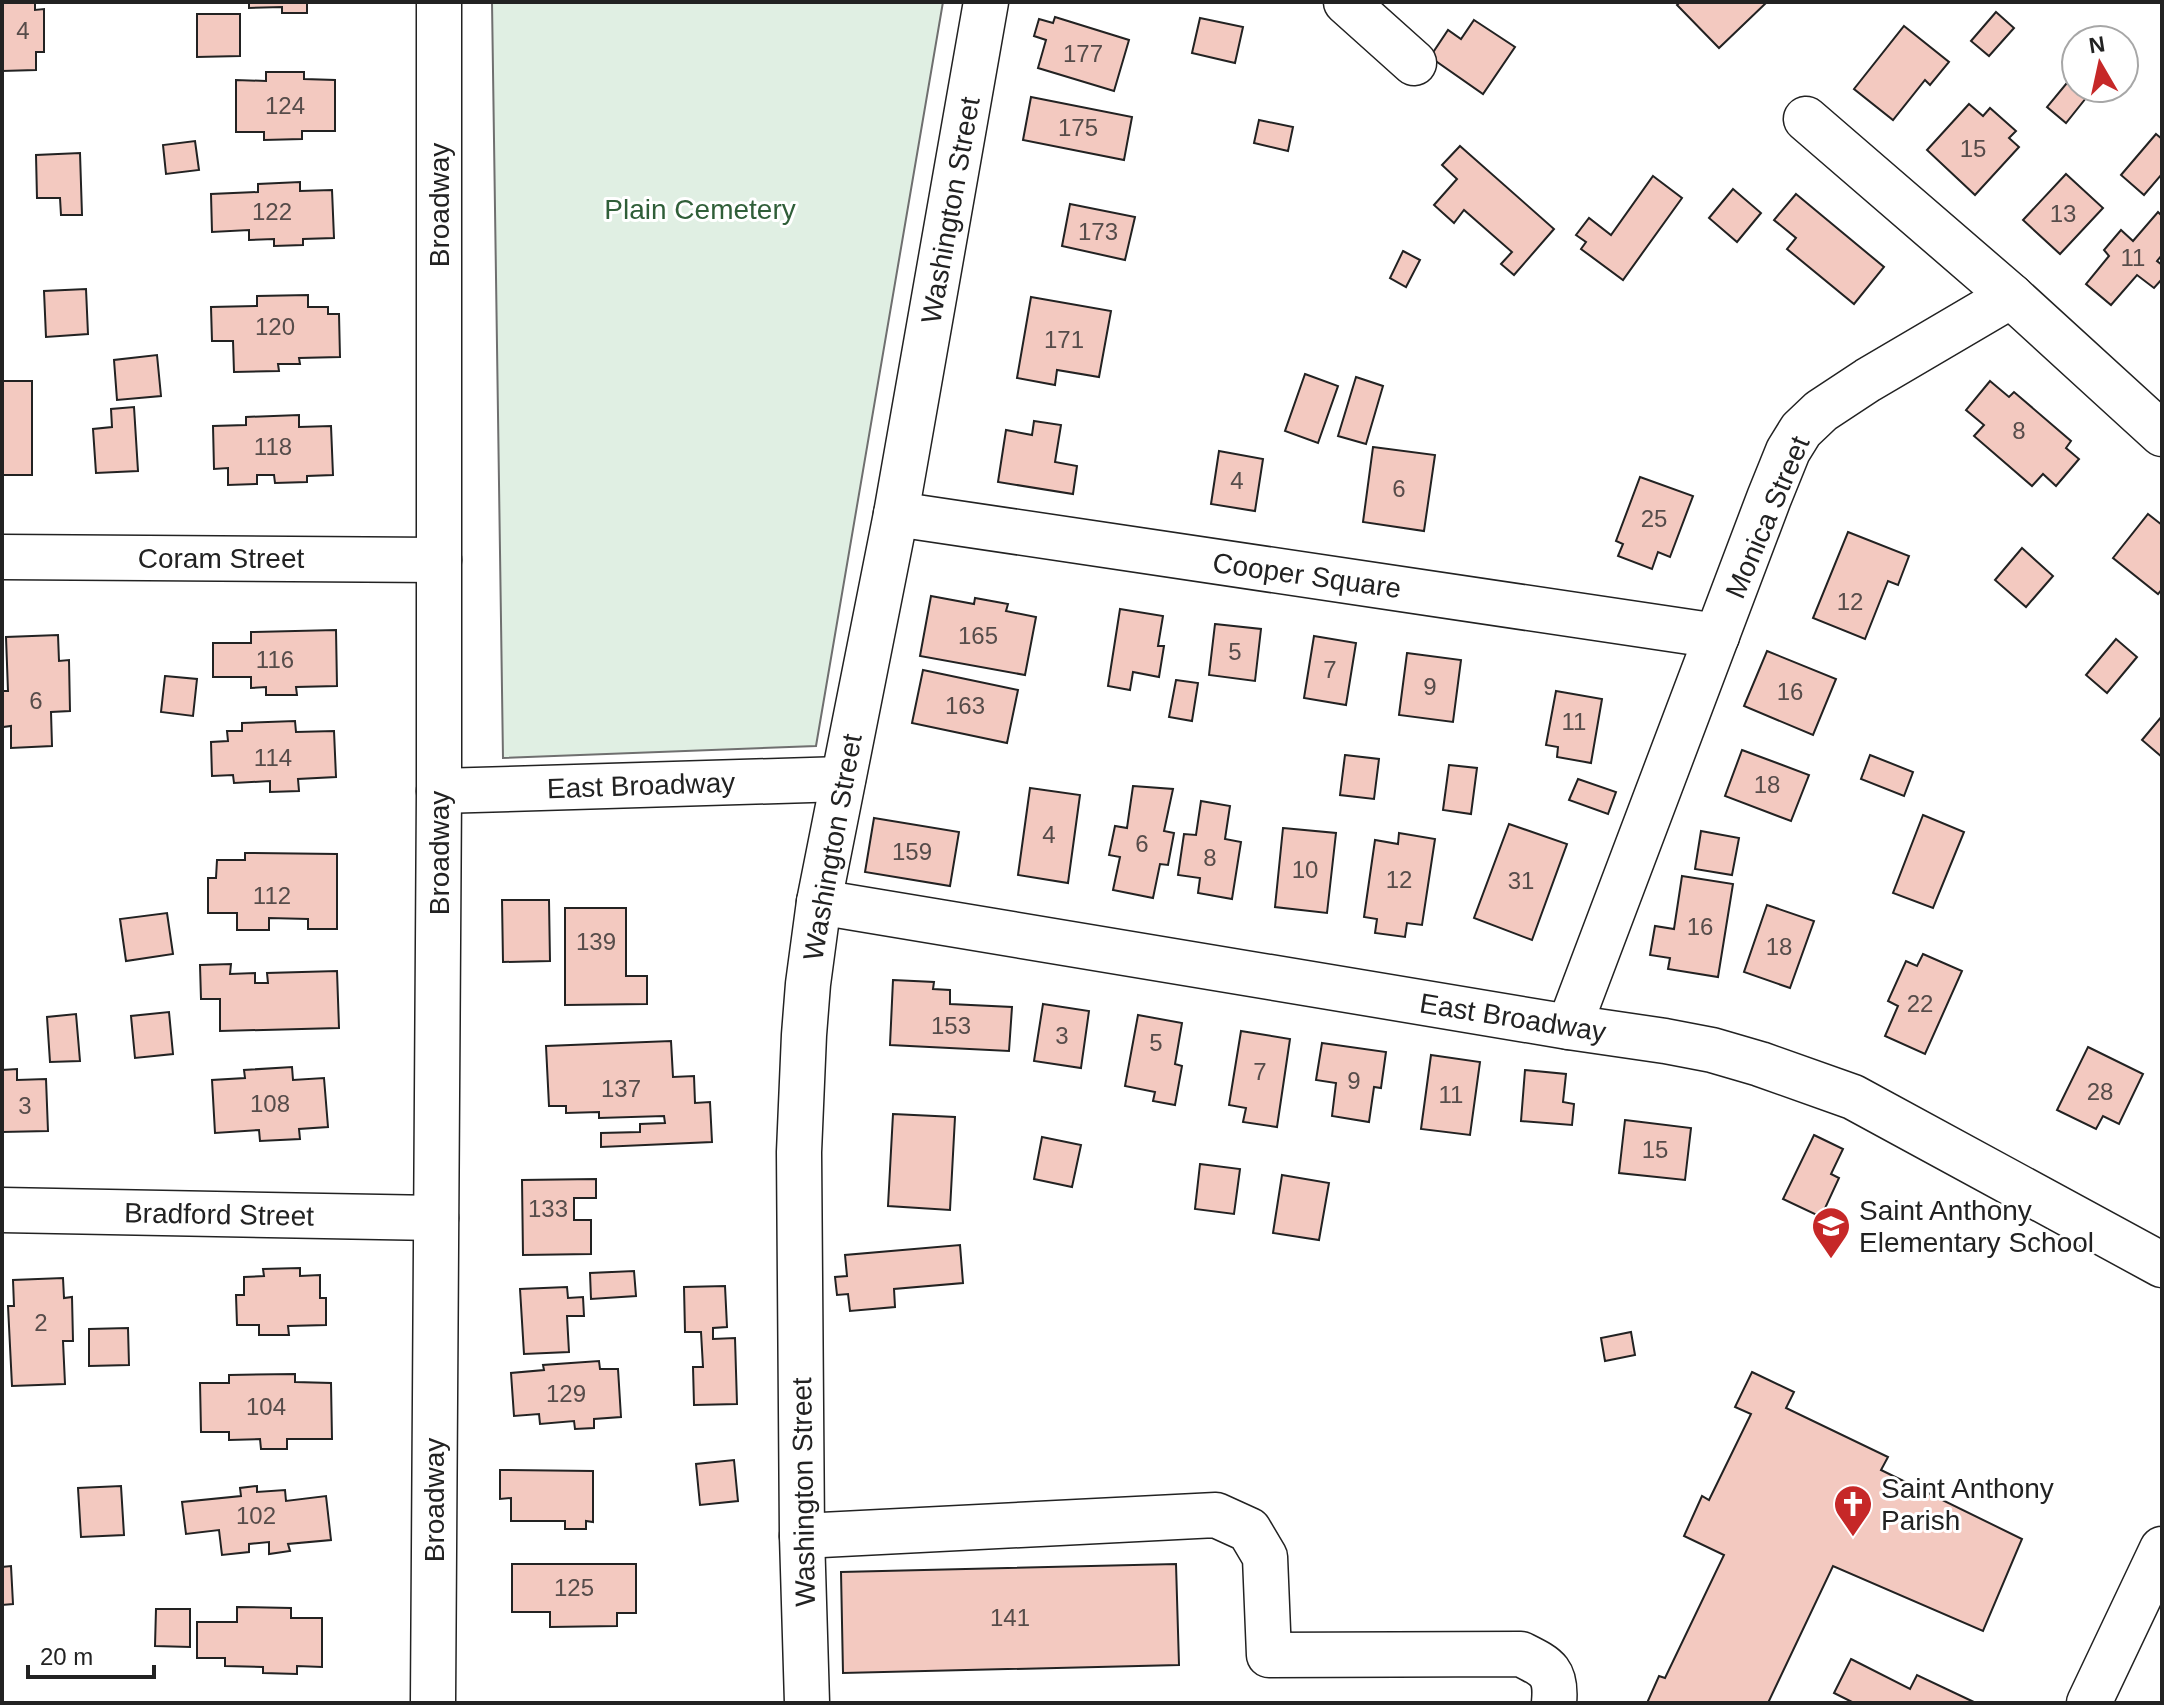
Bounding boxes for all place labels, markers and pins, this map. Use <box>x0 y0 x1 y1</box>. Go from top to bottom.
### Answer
place label: Saint Anthony Elementary School <box>1859 1195 2094 1258</box>
school or university icon: Saint Anthony Elementary School <box>1810 1205 1852 1260</box>
place label: Saint Anthony Parish <box>1881 1473 2054 1536</box>
church icon: Saint Anthony Parish <box>1832 1483 1874 1538</box>

